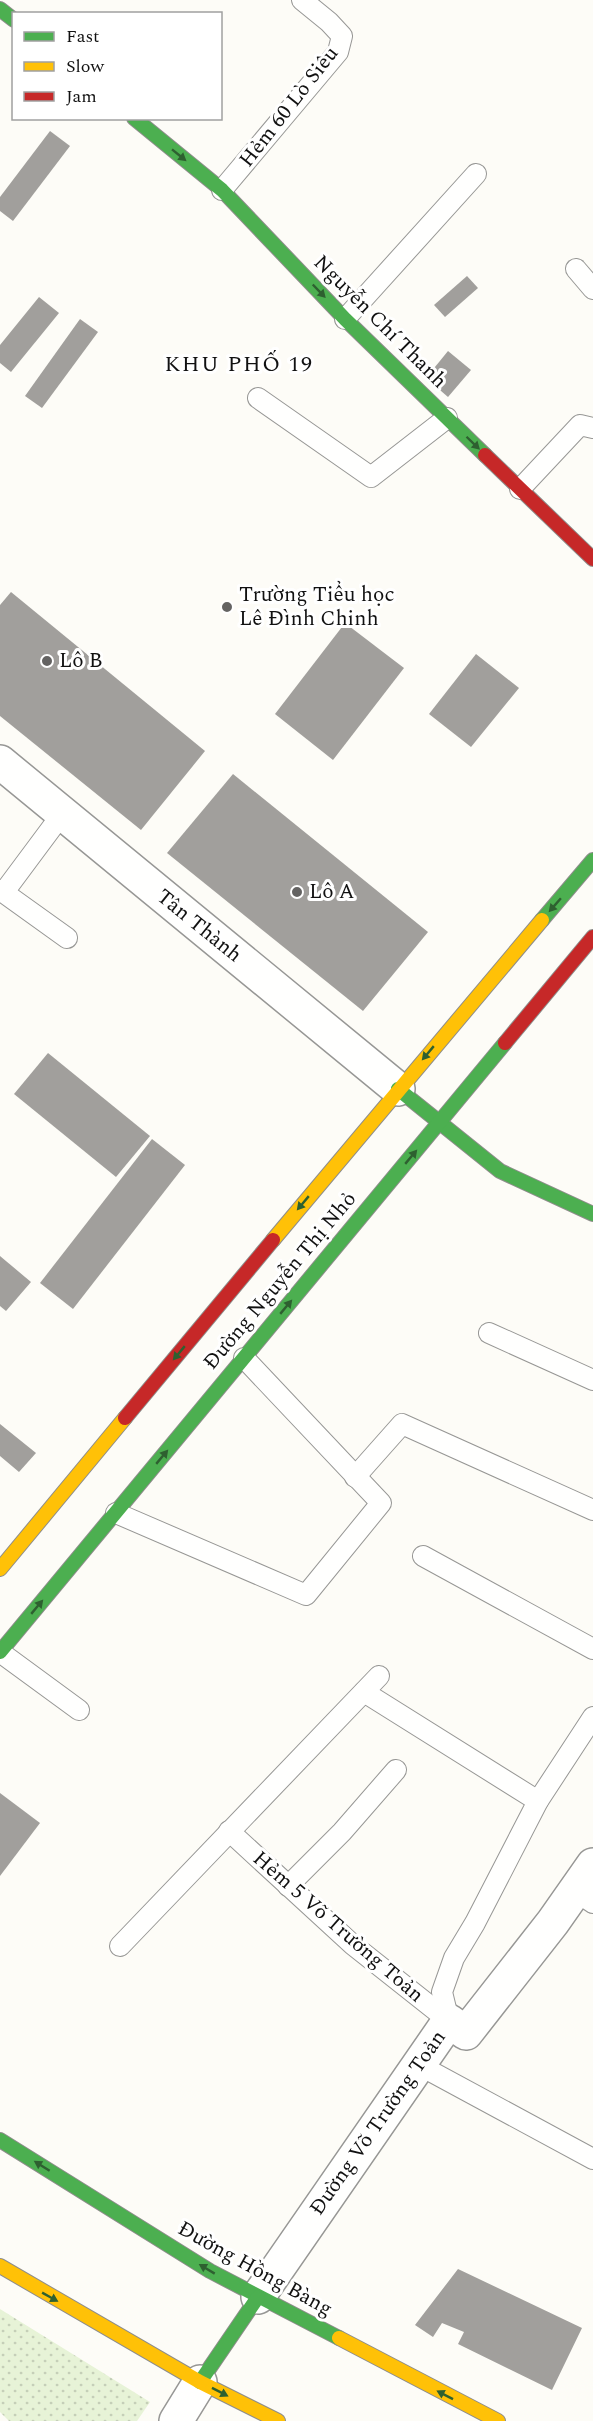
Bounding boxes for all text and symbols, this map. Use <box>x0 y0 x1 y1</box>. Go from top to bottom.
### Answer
legend <box>12 12 222 120</box>
text: Fast <box>66 23 99 50</box>
street label: Hẻm 60 Lò Siêu <box>231 39 347 174</box>
text: Slow <box>66 53 105 80</box>
text: Jam <box>66 83 97 110</box>
one-way arrow <box>171 149 187 162</box>
street label: Nguyễn Chí Thanh <box>306 248 454 396</box>
one-way arrow <box>311 284 325 298</box>
district label: KHU PHỐ 19 <box>164 348 314 381</box>
one-way arrow <box>465 435 479 449</box>
place label: Trường Tiểu học Lê Đình Chinh <box>239 579 394 635</box>
marker: Trường Tiểu học Lê Đình Chinh <box>220 600 234 614</box>
place label: Lô B <box>59 645 103 677</box>
marker: Lô B <box>40 654 54 668</box>
place label: Lô A <box>309 876 355 908</box>
street label: Tân Thành <box>149 881 249 971</box>
marker: Lô A <box>290 885 304 899</box>
one-way arrow <box>549 897 562 912</box>
one-way arrow <box>422 1045 435 1060</box>
one-way arrow <box>404 1149 417 1165</box>
street label: Đường Nguyễn Thị Nhỏ <box>196 1185 364 1377</box>
one-way arrow <box>297 1195 310 1210</box>
one-way arrow <box>280 1299 293 1315</box>
one-way arrow <box>172 1345 185 1361</box>
one-way arrow <box>155 1450 168 1465</box>
one-way arrow <box>31 1600 43 1615</box>
street label: Hẻm 5 Võ Trường Toản <box>245 1843 431 2011</box>
street label: Đường Võ Trường Toản <box>302 2024 454 2222</box>
one-way arrow <box>34 2160 50 2171</box>
street label: Đường Hồng Bàng <box>172 2213 338 2325</box>
one-way arrow <box>198 2264 215 2274</box>
one-way arrow <box>42 2291 58 2302</box>
one-way arrow <box>212 2387 229 2397</box>
one-way arrow <box>437 2390 454 2400</box>

